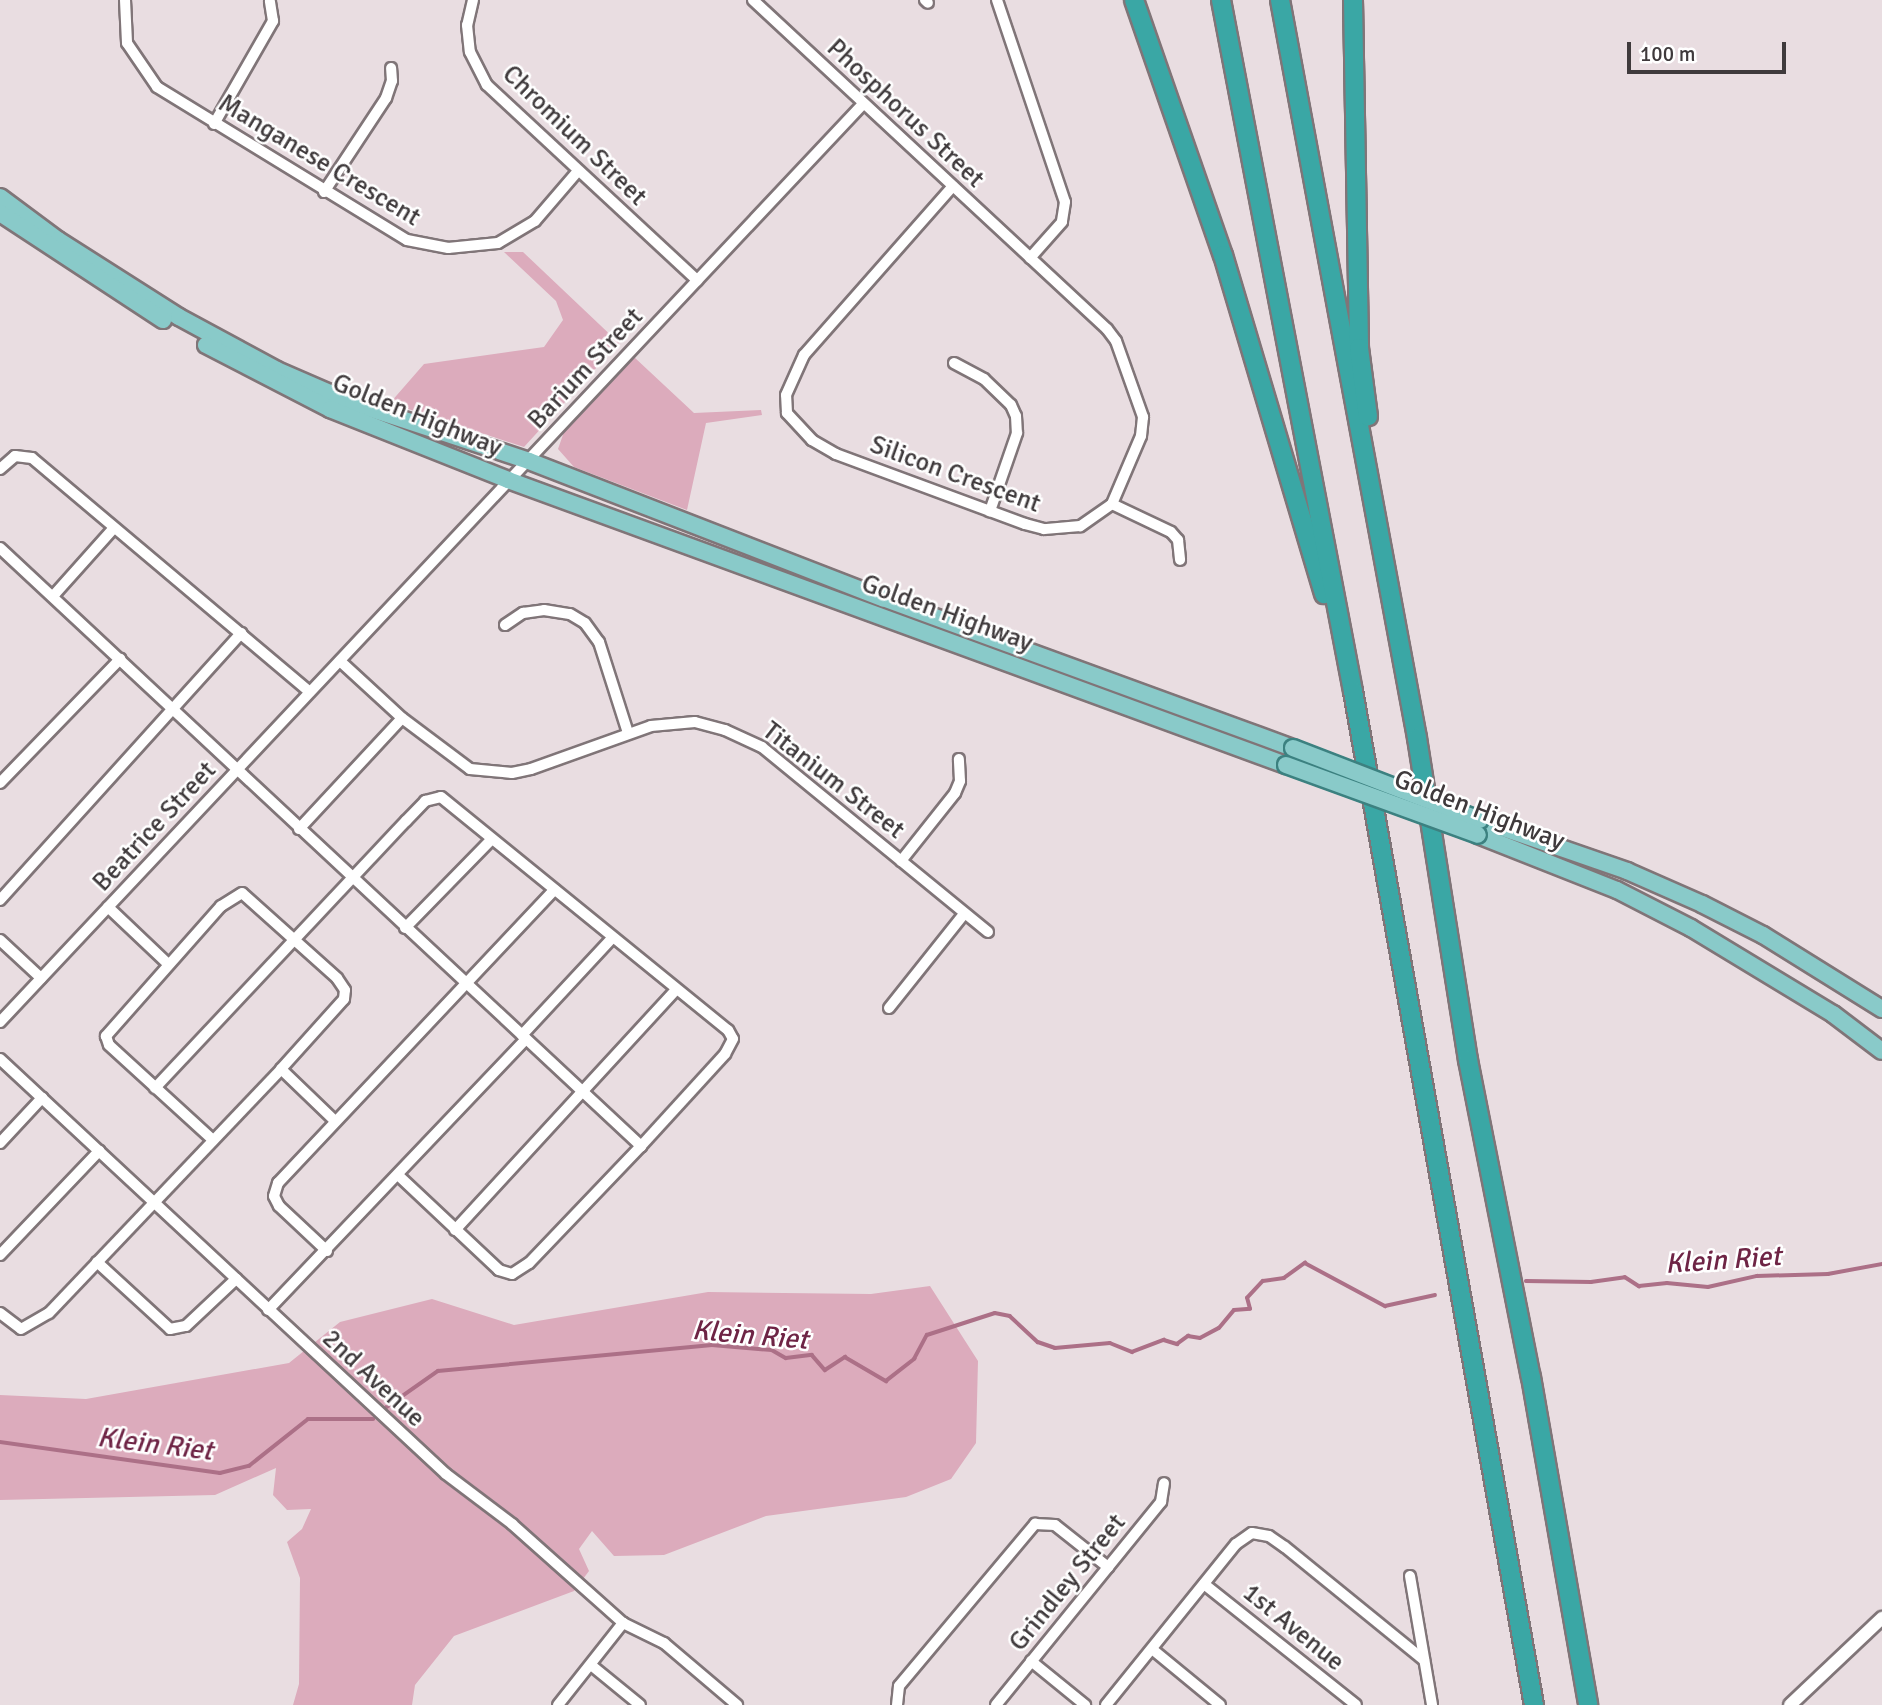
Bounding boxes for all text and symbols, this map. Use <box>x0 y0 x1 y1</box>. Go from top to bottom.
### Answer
scale bar <box>1630 28 1789 72</box>
street label: Phosphorus Street <box>820 33 990 195</box>
text: 100 m <box>1640 41 1695 67</box>
street label: Chromium Street <box>495 59 653 213</box>
street label: Manganese Crescent <box>212 88 426 234</box>
street label: Barium Street <box>522 302 650 436</box>
street label: Golden Highway <box>328 368 506 464</box>
street label: Silicon Crescent <box>865 430 1045 520</box>
street label: Golden Highway <box>857 569 1037 659</box>
street label: Titanium Street <box>756 716 910 846</box>
street label: Beatrice Street <box>87 756 223 898</box>
street label: Golden Highway <box>1389 764 1569 858</box>
water label: Klein Riet <box>1664 1239 1782 1281</box>
water label: Klein Riet <box>691 1313 809 1357</box>
street label: 2nd Avenue <box>315 1324 431 1434</box>
water label: Klein Riet <box>95 1420 215 1468</box>
street label: Grindley Street <box>1003 1508 1133 1658</box>
street label: 1st Avenue <box>1236 1578 1350 1678</box>

